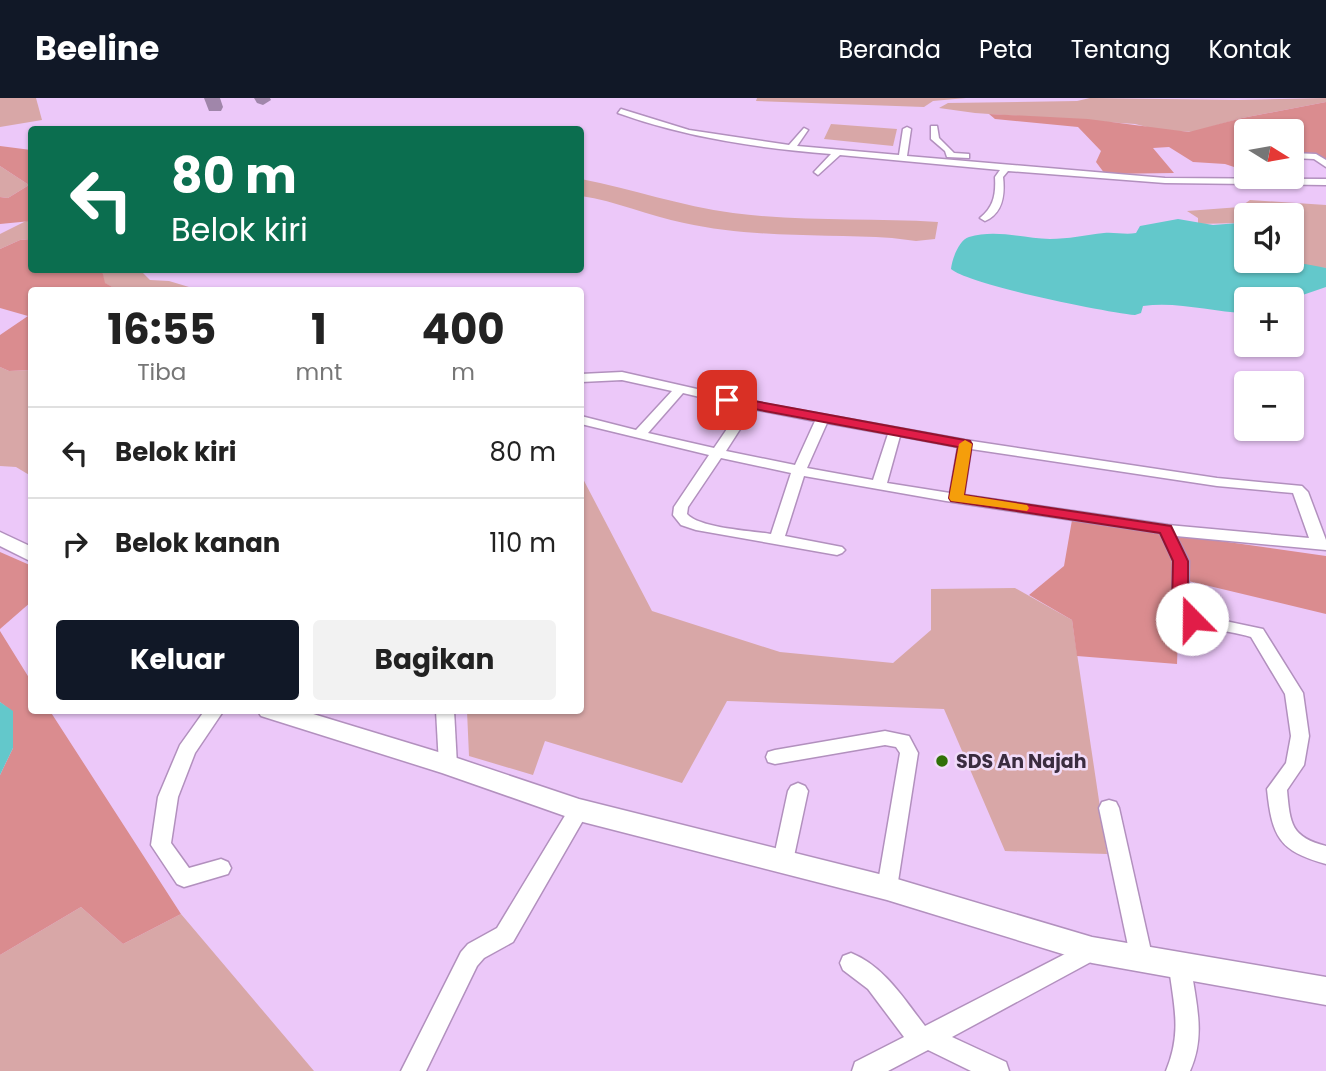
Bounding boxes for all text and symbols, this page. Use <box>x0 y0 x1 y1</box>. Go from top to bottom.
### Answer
text: Beeline <box>35 25 159 72</box>
text: Beranda <box>838 33 941 66</box>
text: Peta <box>979 33 1033 66</box>
text: Tentang <box>1071 33 1171 66</box>
text: Kontak <box>1209 33 1291 66</box>
north arrow <box>1234 119 1304 189</box>
map controls <box>1234 119 1304 441</box>
text: 80 m <box>171 142 297 210</box>
icon: left <box>56 154 147 245</box>
button: sound <box>1234 203 1304 273</box>
text: Belok kiri <box>171 207 308 252</box>
button: + <box>1234 287 1304 357</box>
text: 16:55 <box>107 300 216 359</box>
text: 1 <box>311 300 327 359</box>
text: 400 <box>422 300 505 359</box>
text: Tiba <box>137 356 186 388</box>
text: mnt <box>296 356 342 388</box>
text: m <box>451 356 475 388</box>
pin <box>697 370 757 430</box>
button: − <box>1234 371 1304 441</box>
icon: arrive <box>708 381 746 419</box>
icon: left <box>56 434 94 472</box>
text: Belok kiri <box>115 434 237 470</box>
text: 80 m <box>490 434 556 470</box>
icon: right <box>56 525 94 563</box>
text: Belok kanan <box>115 525 280 561</box>
text: 110 m <box>489 525 556 561</box>
position arrow <box>1155 582 1229 656</box>
button: Keluar <box>56 620 299 700</box>
button: Bagikan <box>313 620 556 700</box>
place label: SDS An Najah <box>956 748 1087 775</box>
marker: SDS An Najah <box>934 753 950 769</box>

